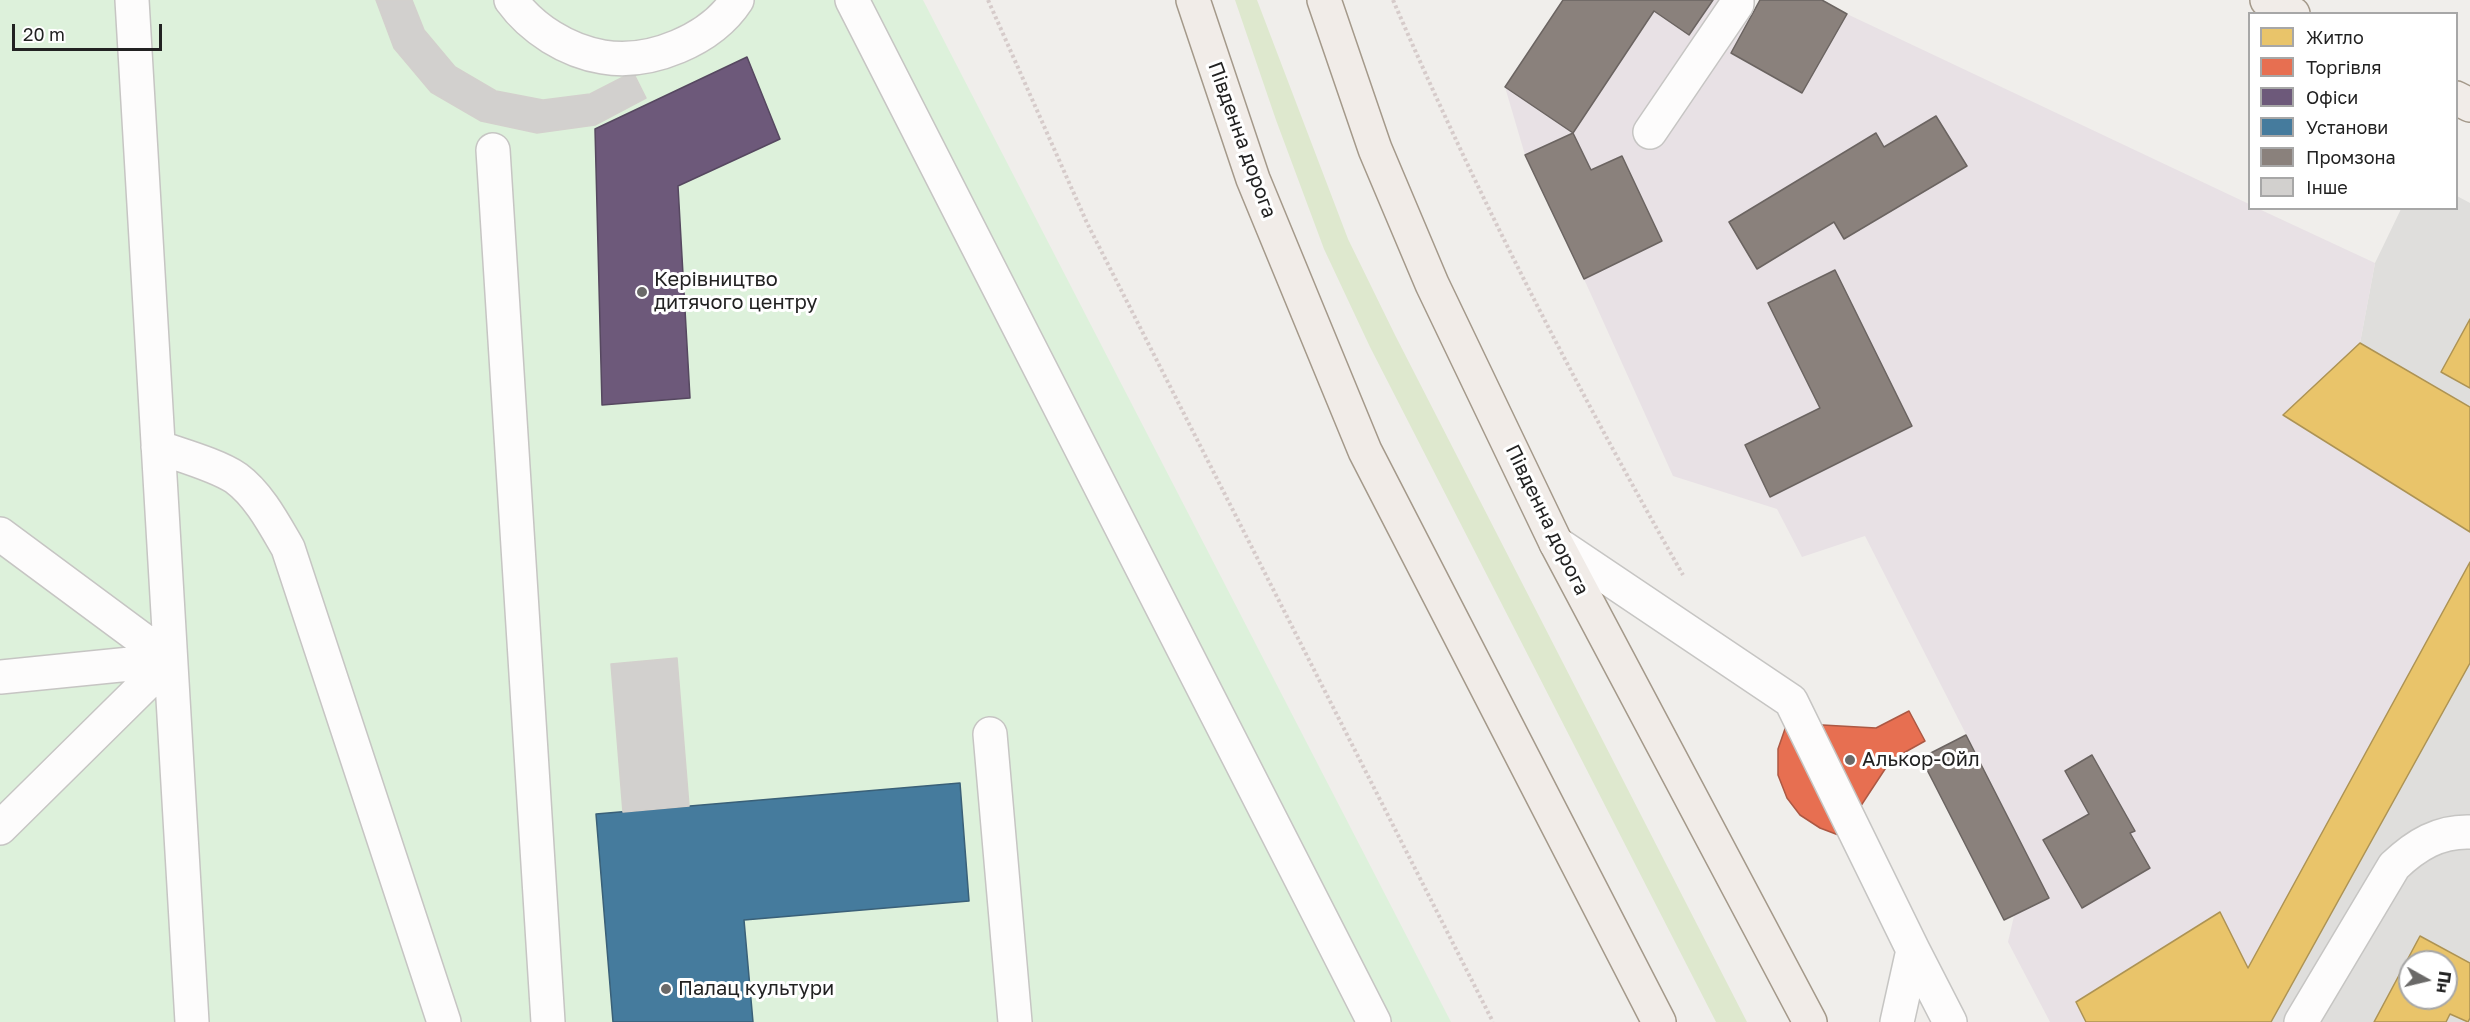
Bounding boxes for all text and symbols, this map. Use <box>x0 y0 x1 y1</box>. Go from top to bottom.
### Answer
scale bar <box>15 12 165 50</box>
legend <box>2248 12 2458 210</box>
text: 20 m <box>23 23 65 45</box>
text: Житло <box>2306 26 2364 48</box>
text: Торгівля <box>2306 56 2381 78</box>
street label: Південна дорога <box>1203 59 1281 221</box>
text: Офіси <box>2306 86 2358 108</box>
text: Установи <box>2306 116 2388 138</box>
text: Промзона <box>2306 146 2396 168</box>
text: Інше <box>2306 176 2348 198</box>
place label: Керівництво дитячого центру <box>654 268 817 315</box>
marker: Керівництво дитячого центру <box>635 285 649 299</box>
street label: Південна дорога <box>1500 441 1594 599</box>
place label: Алькор-Ойл <box>1862 748 1980 772</box>
marker: Алькор-Ойл <box>1843 753 1857 767</box>
north arrow <box>2398 950 2458 1010</box>
text: Пн <box>2432 970 2455 994</box>
place label: Палац культури <box>678 977 834 1001</box>
marker: Палац культури <box>659 982 673 996</box>

